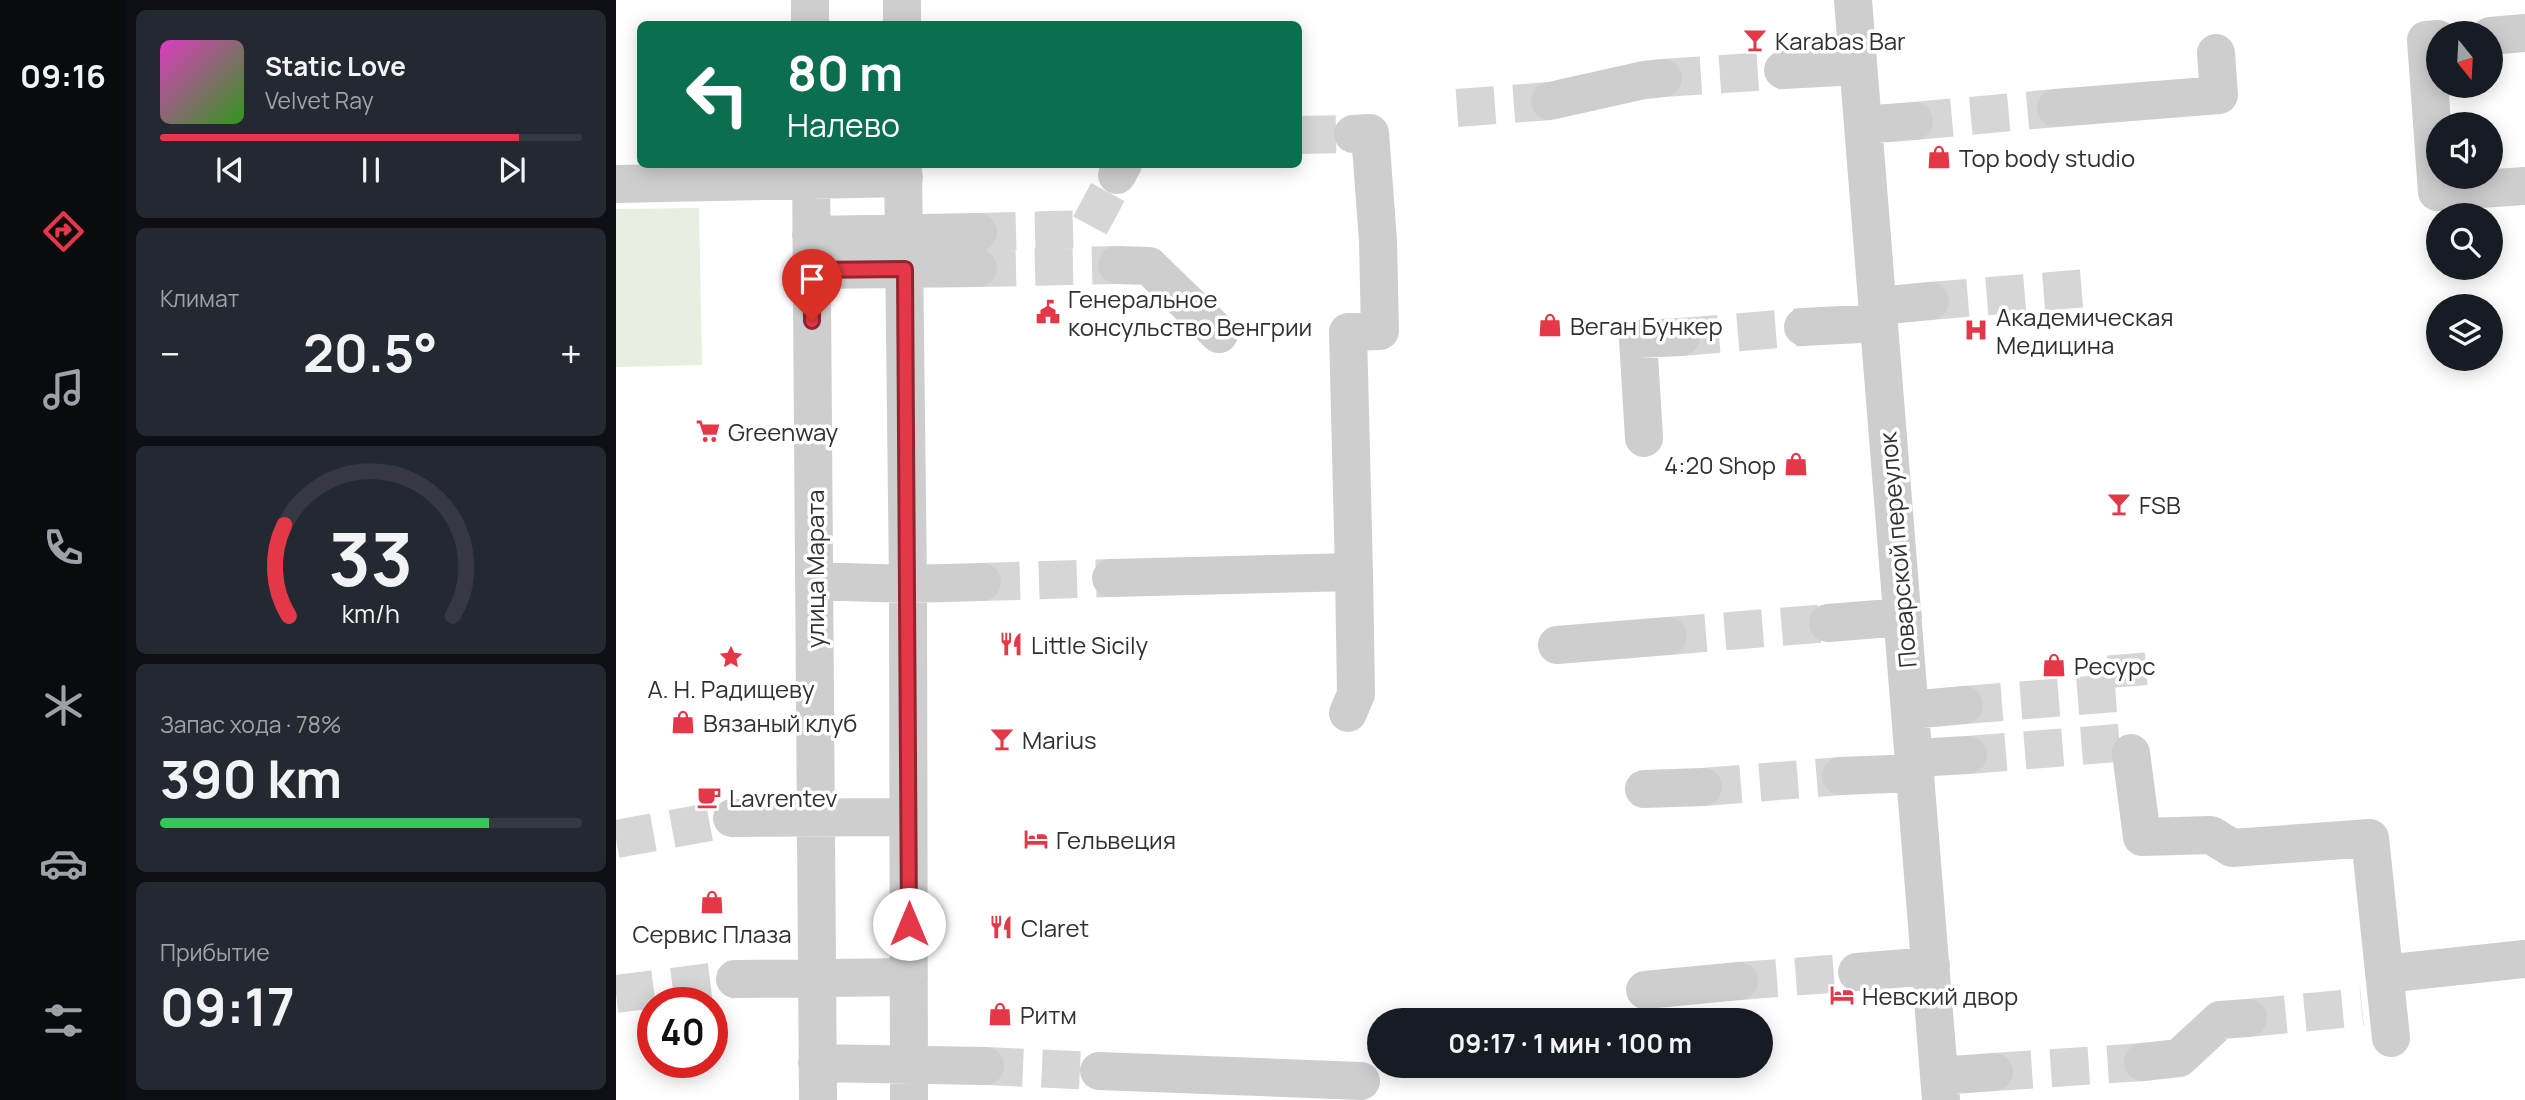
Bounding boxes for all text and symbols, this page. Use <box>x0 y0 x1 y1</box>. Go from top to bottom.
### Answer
north arrow <box>2426 21 2502 98</box>
map controls <box>2426 21 2503 371</box>
place label: Karabas Bar <box>1775 24 1906 57</box>
bar icon: Karabas Bar <box>1741 26 1769 54</box>
text: 80 m <box>787 39 903 106</box>
text: Static Love <box>265 48 406 84</box>
icon: left <box>672 49 763 140</box>
text: 09:16 <box>20 54 106 98</box>
text: Velvet Ray <box>265 84 374 116</box>
text: Налево <box>787 103 900 147</box>
button: sound <box>2426 112 2503 189</box>
place label: Top body studio <box>1959 141 2135 174</box>
shop icon: Top body studio <box>1925 143 1953 171</box>
icon: previous <box>211 151 249 189</box>
icon: pause <box>352 151 390 189</box>
icon: next <box>493 151 531 189</box>
button: search <box>2426 203 2503 280</box>
icon: directions <box>39 207 88 256</box>
pin <box>782 249 842 321</box>
icon: arrive <box>793 260 831 298</box>
text: Климат <box>160 282 239 314</box>
place label: Генеральное консульство Венгрии <box>1068 282 1312 343</box>
button: layers <box>2426 294 2503 371</box>
public building icon: Генеральное консульство Венгрии <box>1034 298 1062 326</box>
place label: Академическая Медицина <box>1996 300 2174 361</box>
place label: Веган Бункер <box>1570 309 1723 342</box>
shop icon: Веган Бункер <box>1536 311 1564 339</box>
hospital icon: Академическая Медицина <box>1962 316 1990 344</box>
text: 20.5° <box>303 317 438 388</box>
text: − <box>160 327 181 379</box>
text: + <box>560 327 582 379</box>
icon: music <box>39 365 88 414</box>
place label: Greenway <box>728 415 839 448</box>
supermarket icon: Greenway <box>694 417 722 445</box>
street label: Поварской переулок <box>1870 430 1924 669</box>
place label: 4:20 Shop <box>1664 448 1776 481</box>
shop icon: 4:20 Shop <box>1782 450 1810 478</box>
place label: FSB <box>2139 488 2181 521</box>
street label: улица Марата <box>798 490 831 648</box>
bar icon: FSB <box>2105 490 2133 518</box>
text: 33 <box>329 508 413 608</box>
icon: phone <box>39 523 88 572</box>
text: km/h <box>342 596 400 631</box>
place label: Little Sicily <box>1031 628 1149 661</box>
restaurant icon: Little Sicily <box>997 630 1025 658</box>
place icon: А. Н. Радищеву <box>717 643 745 671</box>
place label: Ресурс <box>2074 649 2155 682</box>
shop icon: Ресурс <box>2040 651 2068 679</box>
place label: А. Н. Радищеву <box>647 672 815 705</box>
icon: climate <box>39 681 88 730</box>
place label: Вязаный клуб <box>703 706 857 739</box>
text: Запас хода · 78% <box>160 708 342 740</box>
shop icon: Вязаный клуб <box>669 708 697 736</box>
place label: Marius <box>1022 723 1097 756</box>
bar icon: Marius <box>988 725 1016 753</box>
text: 390 km <box>160 743 342 814</box>
place label: Lavrentev <box>729 781 838 814</box>
cafe icon: Lavrentev <box>695 783 723 811</box>
place label: Гельвеция <box>1056 823 1176 856</box>
hotel icon: Гельвеция <box>1022 825 1050 853</box>
icon: car <box>39 839 88 888</box>
position arrow <box>872 887 946 961</box>
shop icon: Сервис Плаза <box>698 888 726 916</box>
place label: Claret <box>1021 911 1089 944</box>
restaurant icon: Claret <box>987 913 1015 941</box>
place label: Сервис Плаза <box>632 917 792 950</box>
text: Прибытие <box>160 936 270 968</box>
text: 09:17 <box>160 971 295 1042</box>
place label: Невский двор <box>1862 979 2018 1012</box>
hotel icon: Невский двор <box>1828 981 1856 1009</box>
speed limit sign: 40 <box>637 987 728 1078</box>
icon: filters <box>39 996 88 1045</box>
place label: Ритм <box>1020 998 1077 1031</box>
shop icon: Ритм <box>986 1000 1014 1028</box>
text: 09:17 · 1 мин · 100 m <box>1448 1025 1692 1061</box>

